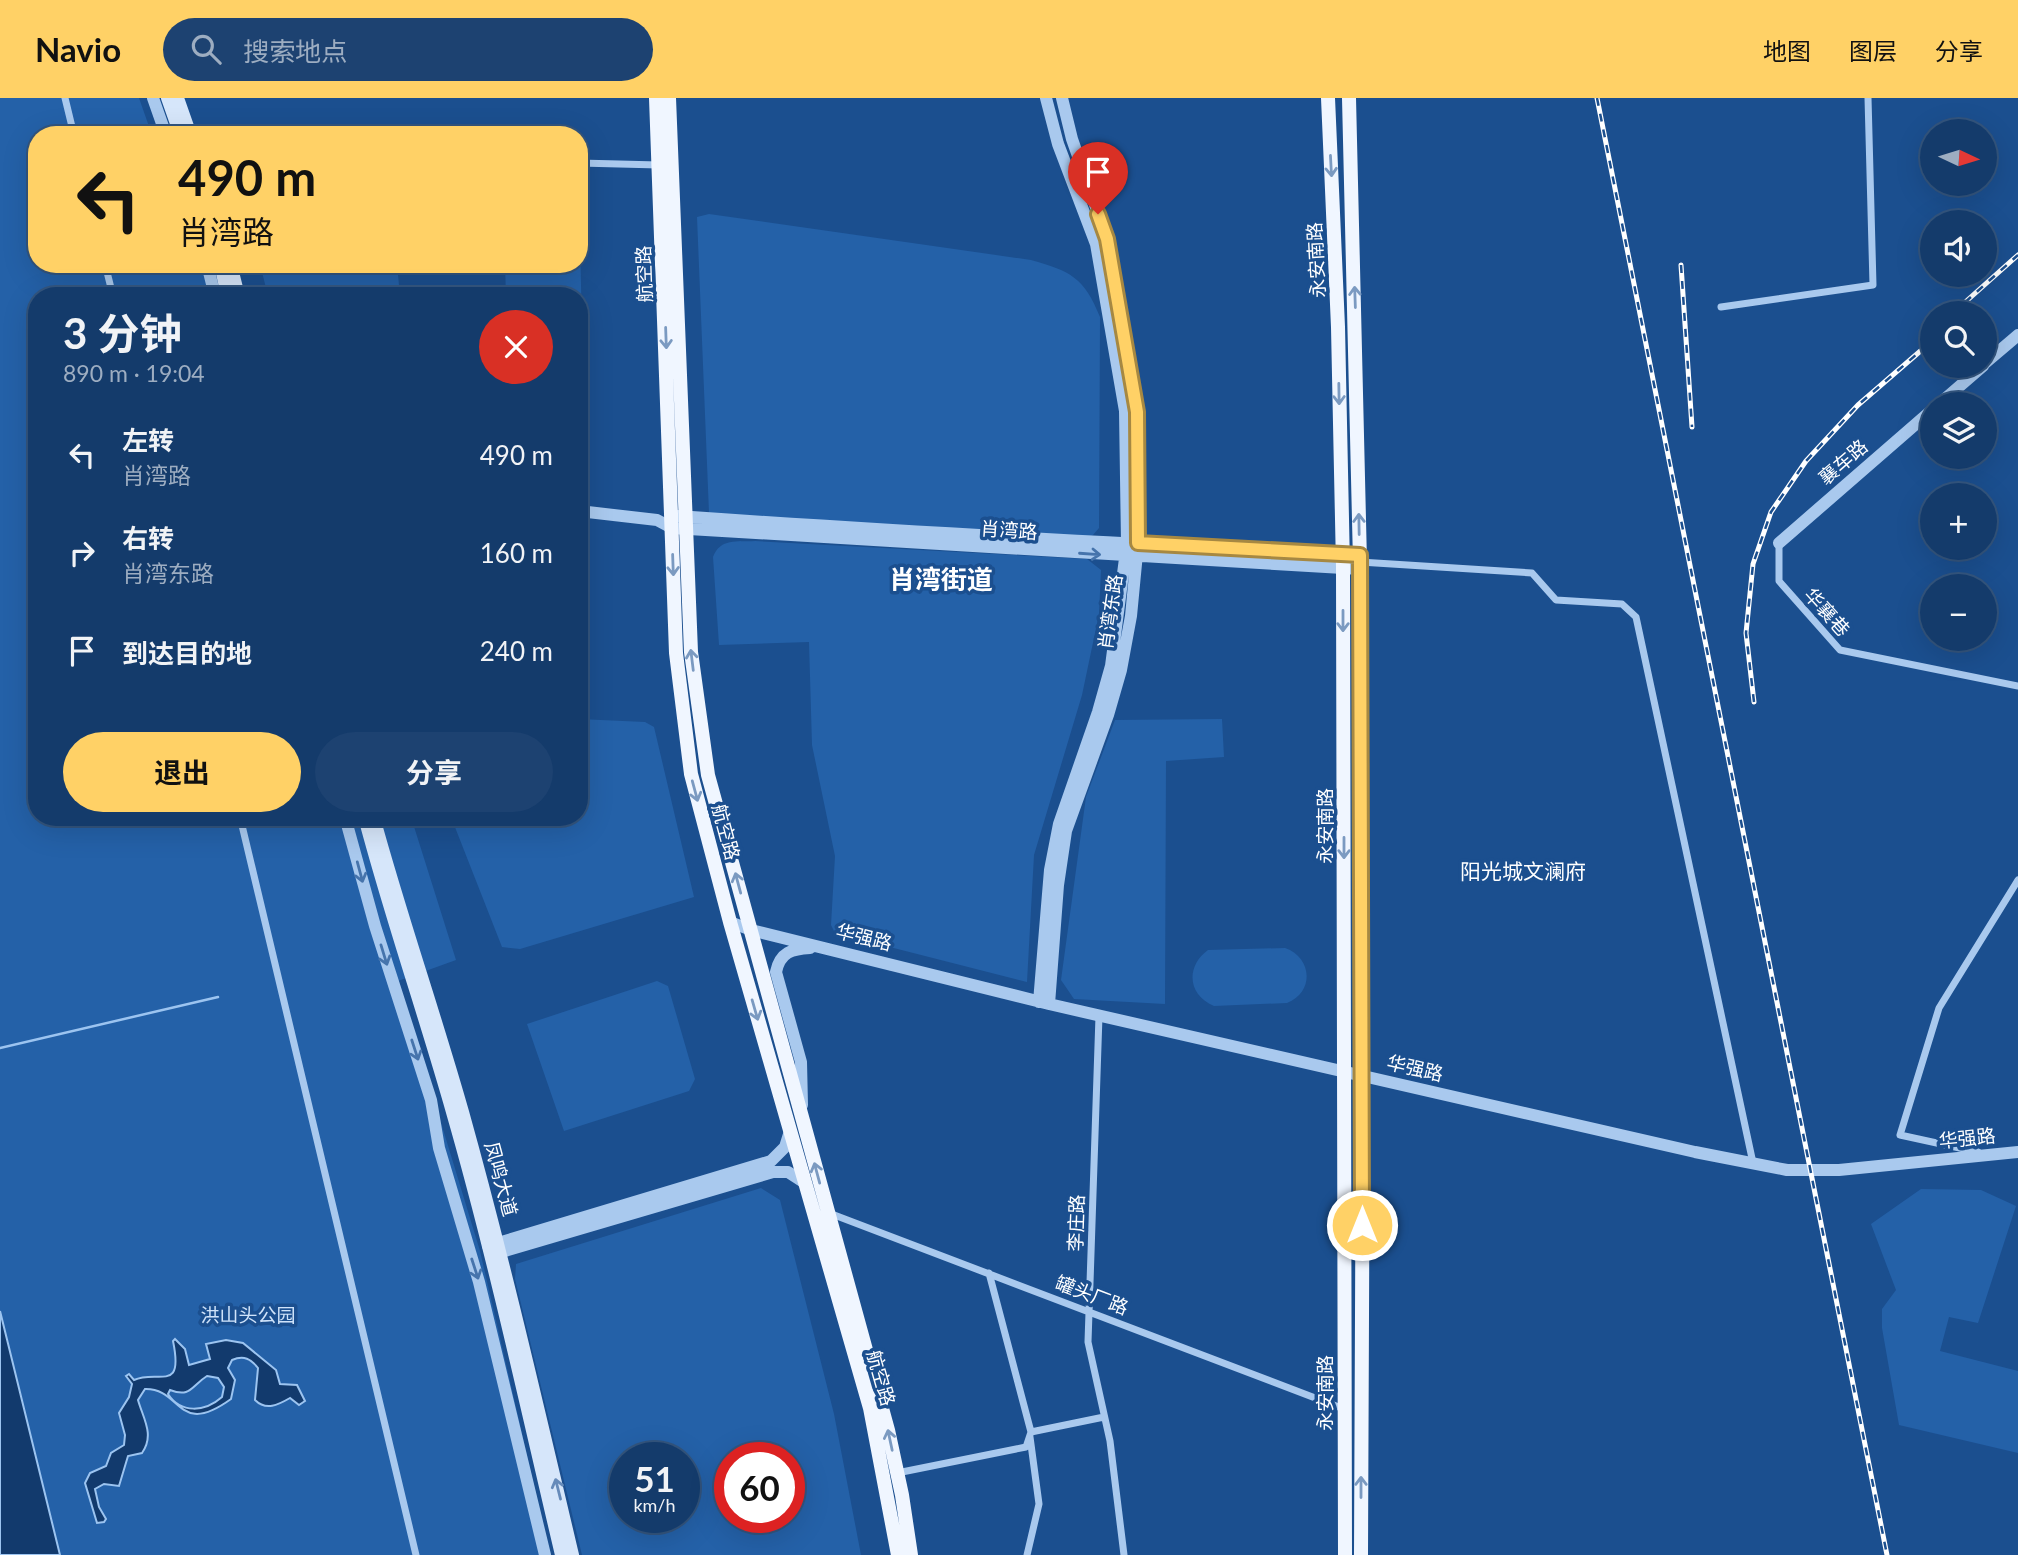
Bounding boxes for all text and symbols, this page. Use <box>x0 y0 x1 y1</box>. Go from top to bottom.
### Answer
search box <box>163 18 653 81</box>
text: Navio <box>35 29 121 69</box>
icon: search <box>187 30 225 68</box>
text: 搜索地点 <box>243 35 347 67</box>
text: 地图 <box>1763 36 1811 65</box>
text: 图层 <box>1849 36 1897 65</box>
text: 分享 <box>1935 36 1983 65</box>
north arrow <box>1920 119 1997 196</box>
map controls <box>1920 119 1997 651</box>
pin <box>1068 142 1128 214</box>
text: 490 m <box>178 148 316 206</box>
icon: arrive <box>1079 153 1117 191</box>
icon: left <box>63 154 154 245</box>
one-way arrow <box>1324 154 1337 177</box>
button: sound <box>1920 210 1997 287</box>
text: 肖湾路 <box>178 212 274 251</box>
street label: 永安南路 <box>1302 221 1329 299</box>
street label: 航空路 <box>631 245 656 303</box>
one-way arrow <box>1348 286 1361 309</box>
button: search <box>1920 301 1997 378</box>
text: 3 分钟 <box>63 308 182 358</box>
button: close <box>479 310 553 384</box>
one-way arrow <box>659 326 672 349</box>
text: 890 m · 19:04 <box>63 359 205 387</box>
one-way arrow <box>1333 382 1346 405</box>
button: layers <box>1920 392 1997 469</box>
text: 左转 <box>122 424 174 456</box>
street label: 襄车路 <box>1814 434 1872 489</box>
icon: left <box>63 436 101 474</box>
text: 490 m <box>480 439 553 471</box>
text: 肖湾路 <box>122 461 191 489</box>
button: + <box>1920 483 1997 560</box>
one-way arrow <box>1353 513 1366 536</box>
street label: 肖湾路 <box>980 516 1038 543</box>
text: 右转 <box>122 522 174 554</box>
icon: right <box>63 534 101 572</box>
text: 160 m <box>480 537 553 569</box>
one-way arrow <box>1078 548 1100 561</box>
one-way arrow <box>666 553 679 576</box>
text: 肖湾东路 <box>122 559 214 587</box>
district label: 肖湾街道 <box>889 563 993 595</box>
street label: 肖湾东路 <box>1093 573 1126 651</box>
button: − <box>1920 574 1997 651</box>
street label: 华襄巷 <box>1800 583 1855 641</box>
one-way arrow <box>1336 609 1350 632</box>
icon: arrive <box>63 632 101 670</box>
text: 240 m <box>480 635 553 667</box>
text: 到达目的地 <box>122 637 252 669</box>
one-way arrow <box>686 649 699 672</box>
button: 退出 <box>63 732 301 812</box>
button: 分享 <box>315 732 553 812</box>
one-way arrow <box>689 779 702 802</box>
street label: 永安南路 <box>1313 788 1336 864</box>
street label: 航空路 <box>708 801 745 862</box>
one-way arrow <box>1337 837 1351 860</box>
district label: 阳光城文澜府 <box>1460 858 1586 883</box>
one-way arrow <box>354 861 367 883</box>
one-way arrow <box>730 872 743 894</box>
street label: 华强路 <box>834 918 895 955</box>
one-way arrow <box>379 944 392 966</box>
one-way arrow <box>750 999 763 1021</box>
one-way arrow <box>410 1038 422 1060</box>
street label: 华强路 <box>1385 1050 1445 1085</box>
street label: 华强路 <box>1937 1123 1997 1152</box>
street label: 凤鸣大道 <box>481 1139 522 1219</box>
one-way arrow <box>810 1162 823 1184</box>
position arrow <box>1325 1188 1399 1262</box>
street label: 李庄路 <box>1063 1194 1088 1252</box>
one-way arrow <box>470 1257 482 1279</box>
street label: 罐头厂路 <box>1053 1270 1132 1319</box>
park label: 洪山头公园 <box>200 1303 296 1326</box>
street label: 航空路 <box>863 1347 900 1408</box>
street label: 永安南路 <box>1313 1355 1336 1431</box>
one-way arrow <box>883 1429 896 1452</box>
speed limit sign: 60 <box>714 1442 805 1533</box>
text: 51 <box>634 1457 675 1499</box>
one-way arrow <box>1354 1476 1368 1499</box>
one-way arrow <box>550 1478 564 1501</box>
text: km/h <box>633 1494 676 1516</box>

